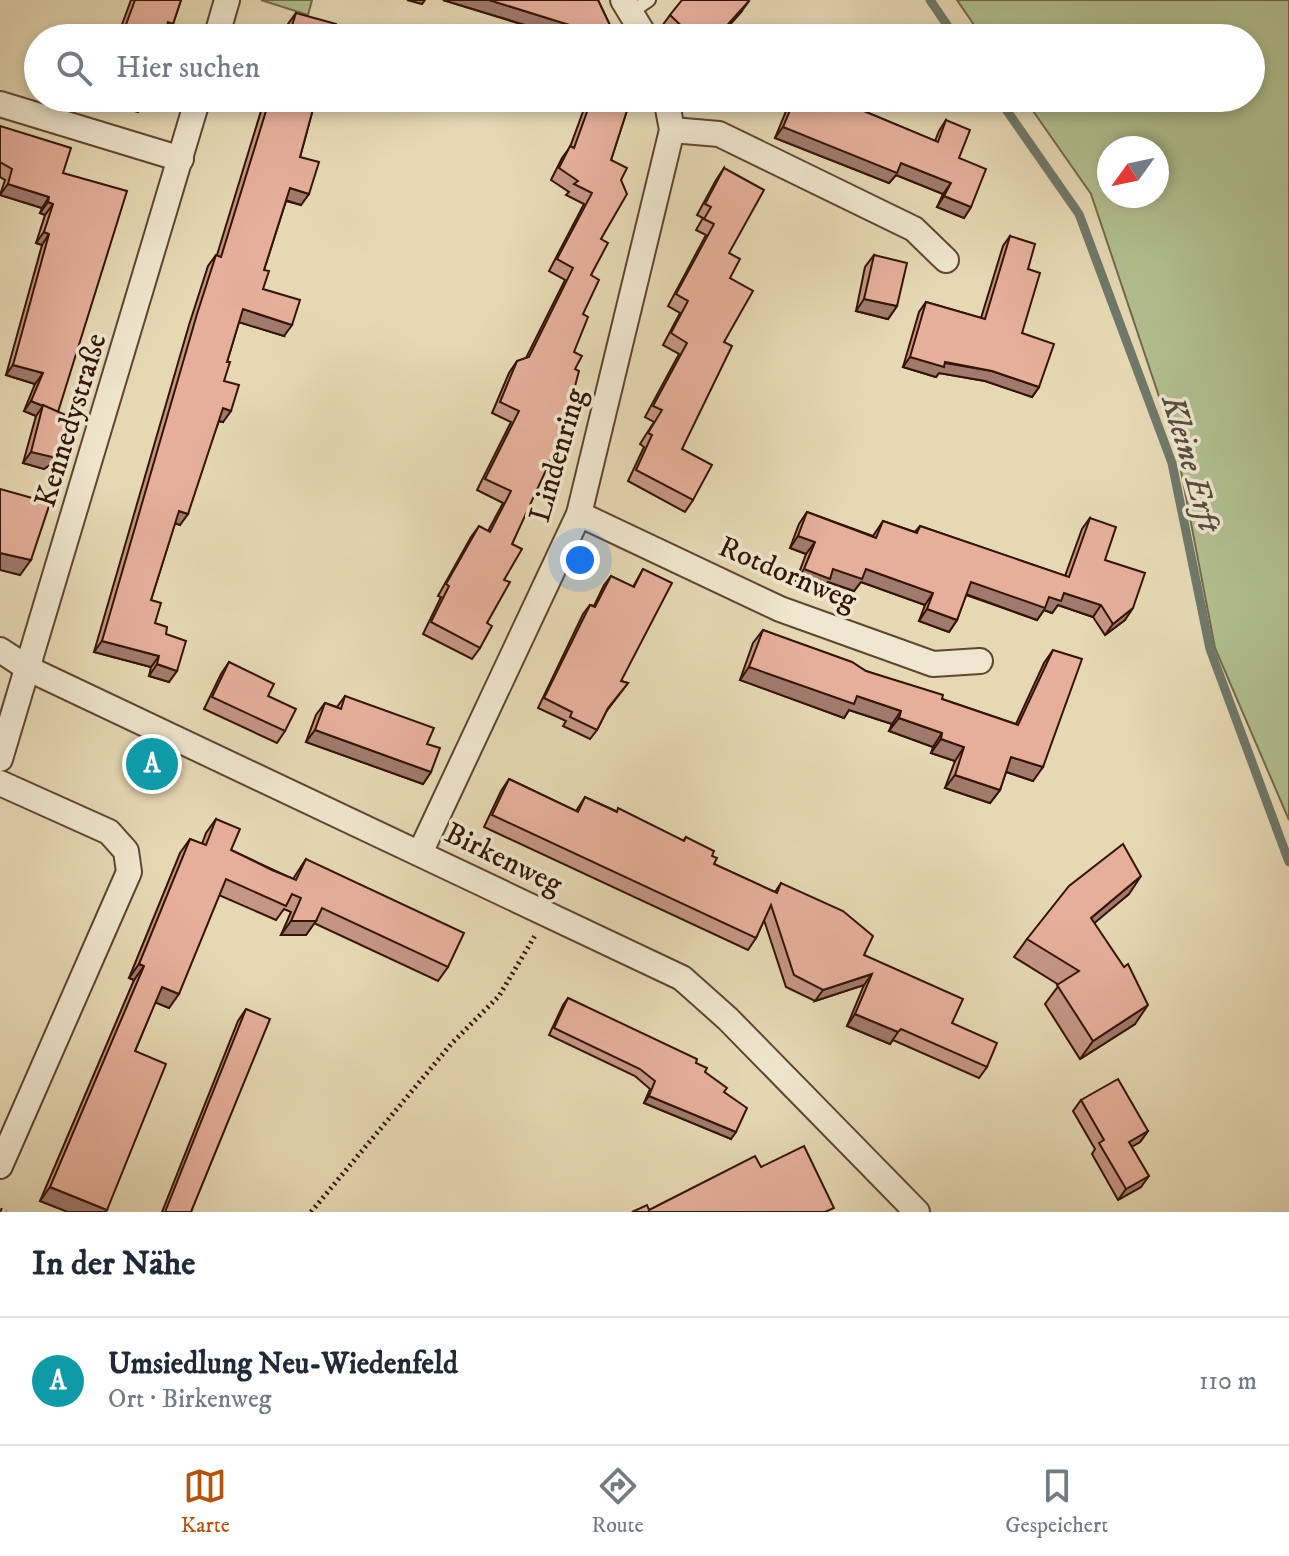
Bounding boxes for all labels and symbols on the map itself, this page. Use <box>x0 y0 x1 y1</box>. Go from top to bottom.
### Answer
north arrow <box>1097 136 1169 208</box>
street label: Kennedystraße <box>27 329 115 512</box>
street label: Lindenring <box>522 384 595 526</box>
water label: Kleine Erft <box>1151 390 1229 539</box>
street label: Rotdornweg <box>713 529 862 620</box>
your location <box>560 540 600 580</box>
pin: A <box>126 734 178 794</box>
street label: Birkenweg <box>438 815 569 904</box>

